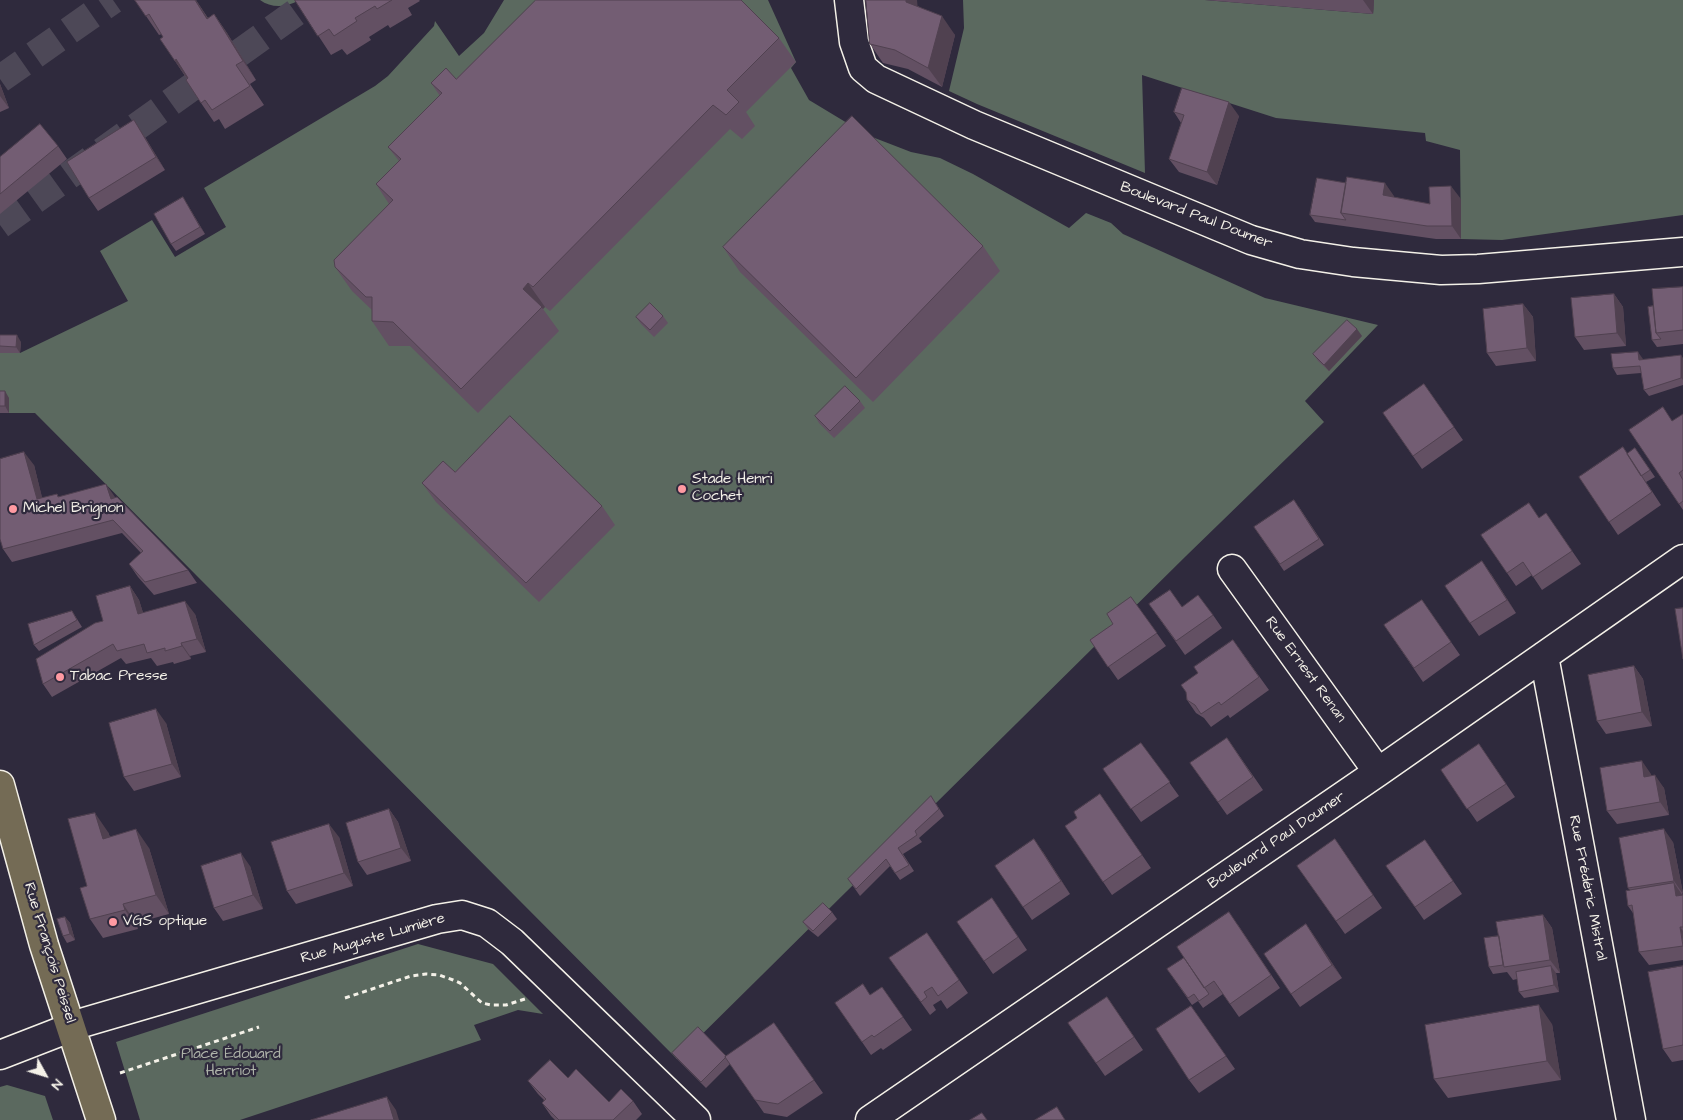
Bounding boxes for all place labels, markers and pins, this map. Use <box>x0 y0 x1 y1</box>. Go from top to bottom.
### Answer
place label: Stade Henri Cochet <box>692 471 772 506</box>
marker: Stade Henri Cochet <box>676 483 688 495</box>
place label: Michel Brignon <box>23 500 123 518</box>
marker: Michel Brignon <box>7 503 19 515</box>
place label: Tabac Presse <box>70 668 168 686</box>
marker: Tabac Presse <box>54 671 66 683</box>
place label: VGS optique <box>123 913 207 931</box>
marker: VGS optique <box>107 916 119 928</box>

